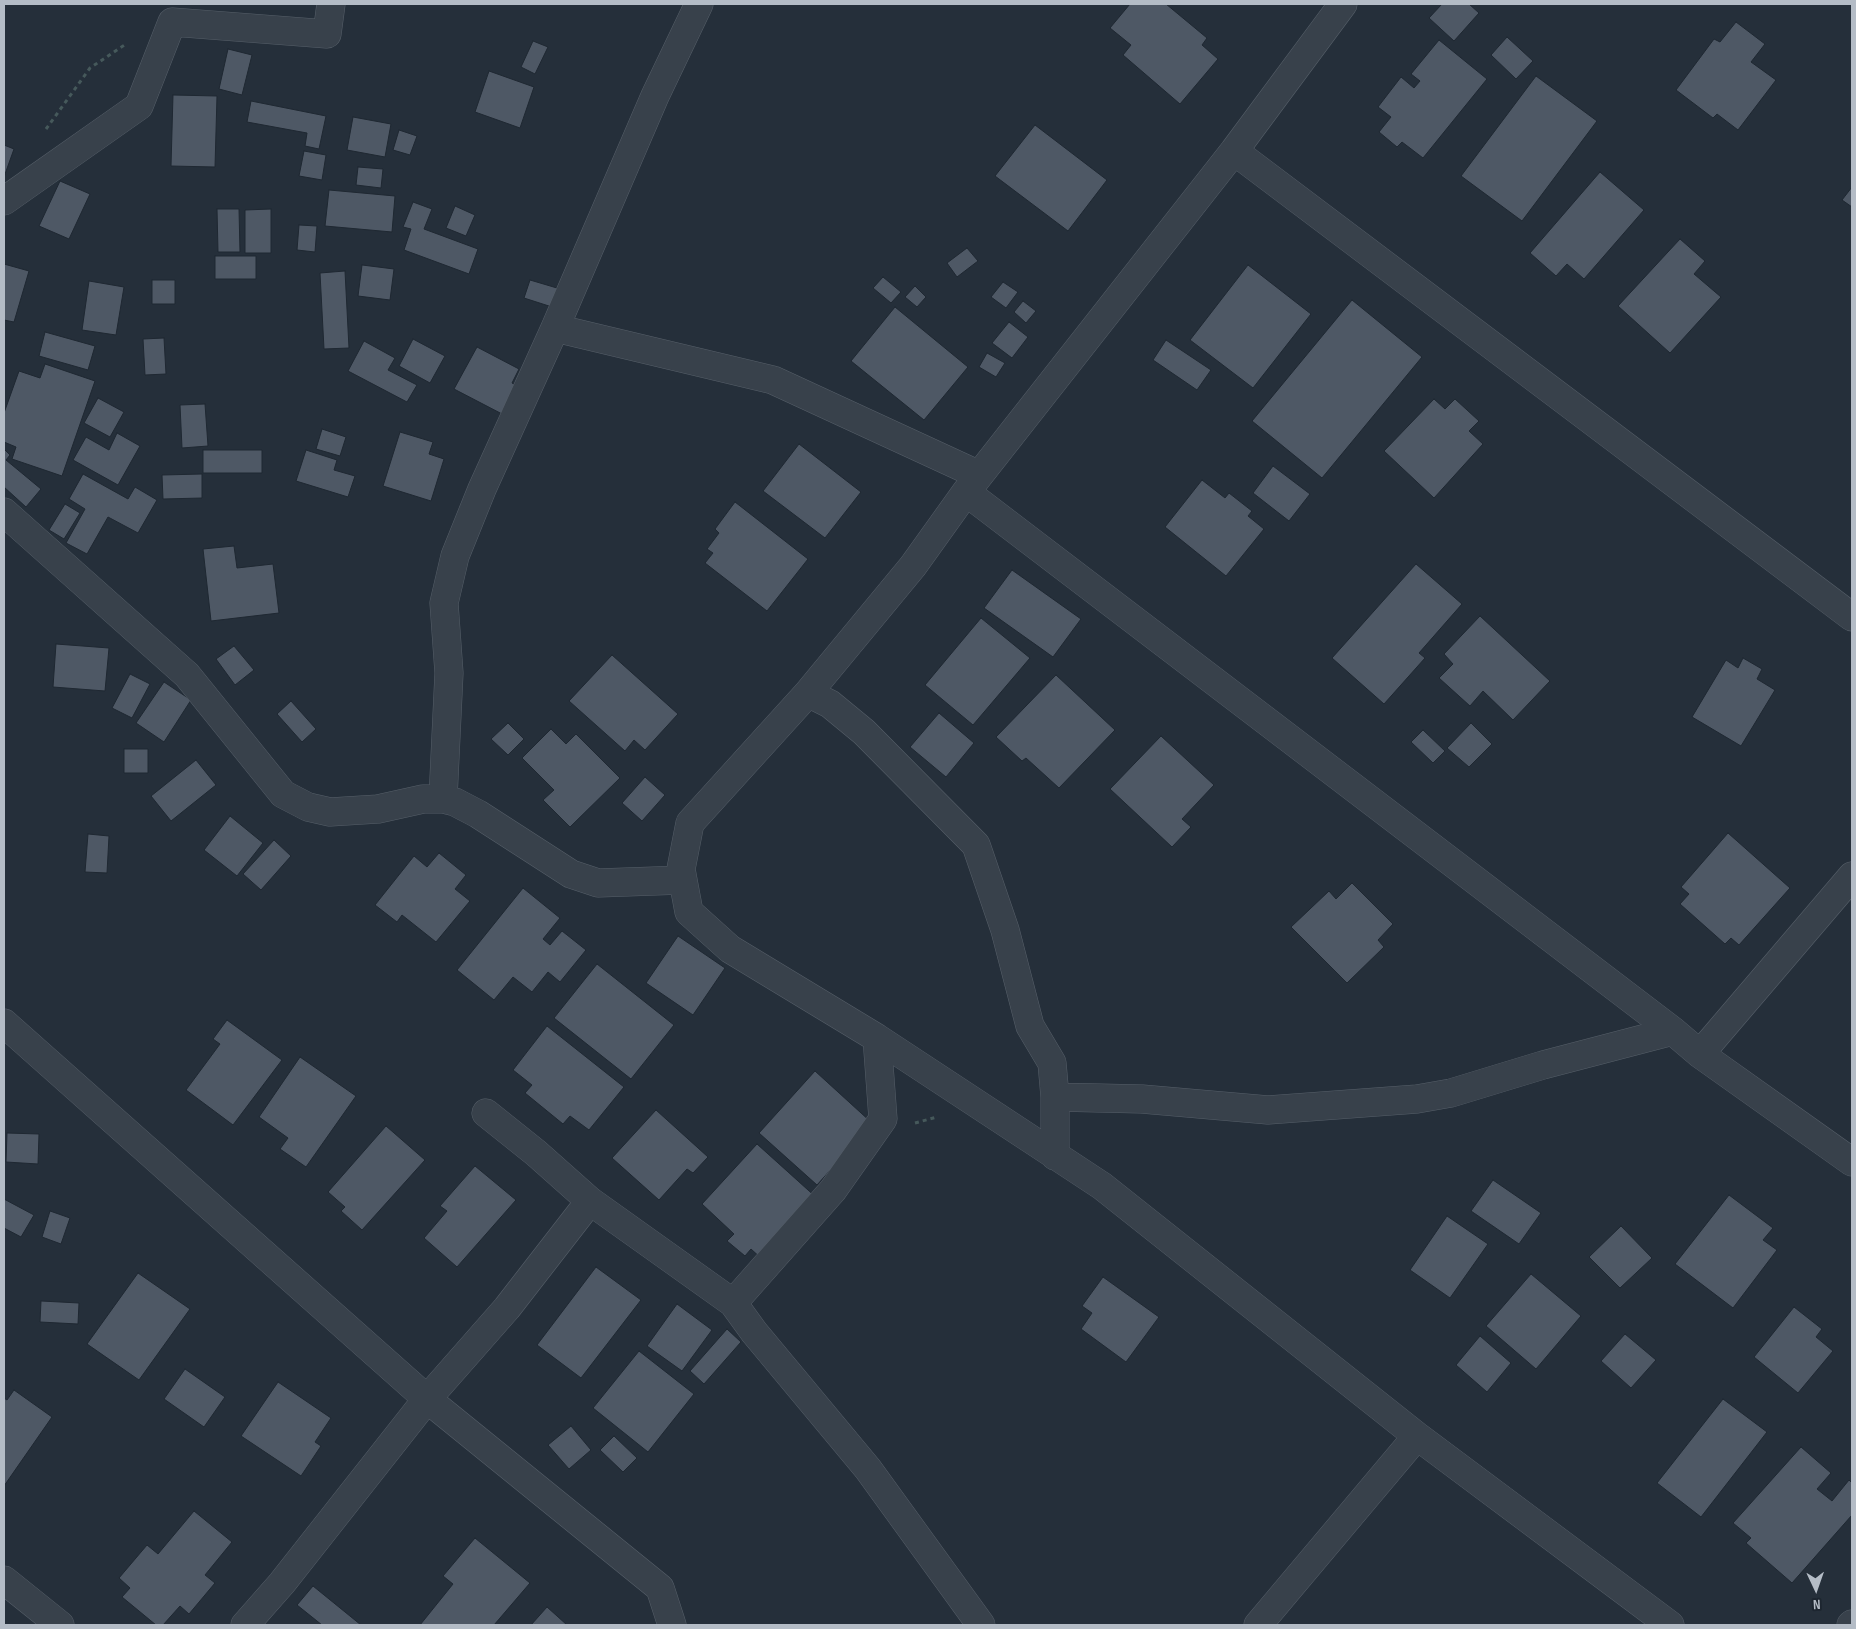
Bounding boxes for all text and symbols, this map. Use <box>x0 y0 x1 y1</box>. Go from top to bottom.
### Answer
north arrow <box>1791 1564 1841 1614</box>
text: N <box>1813 1596 1821 1613</box>

